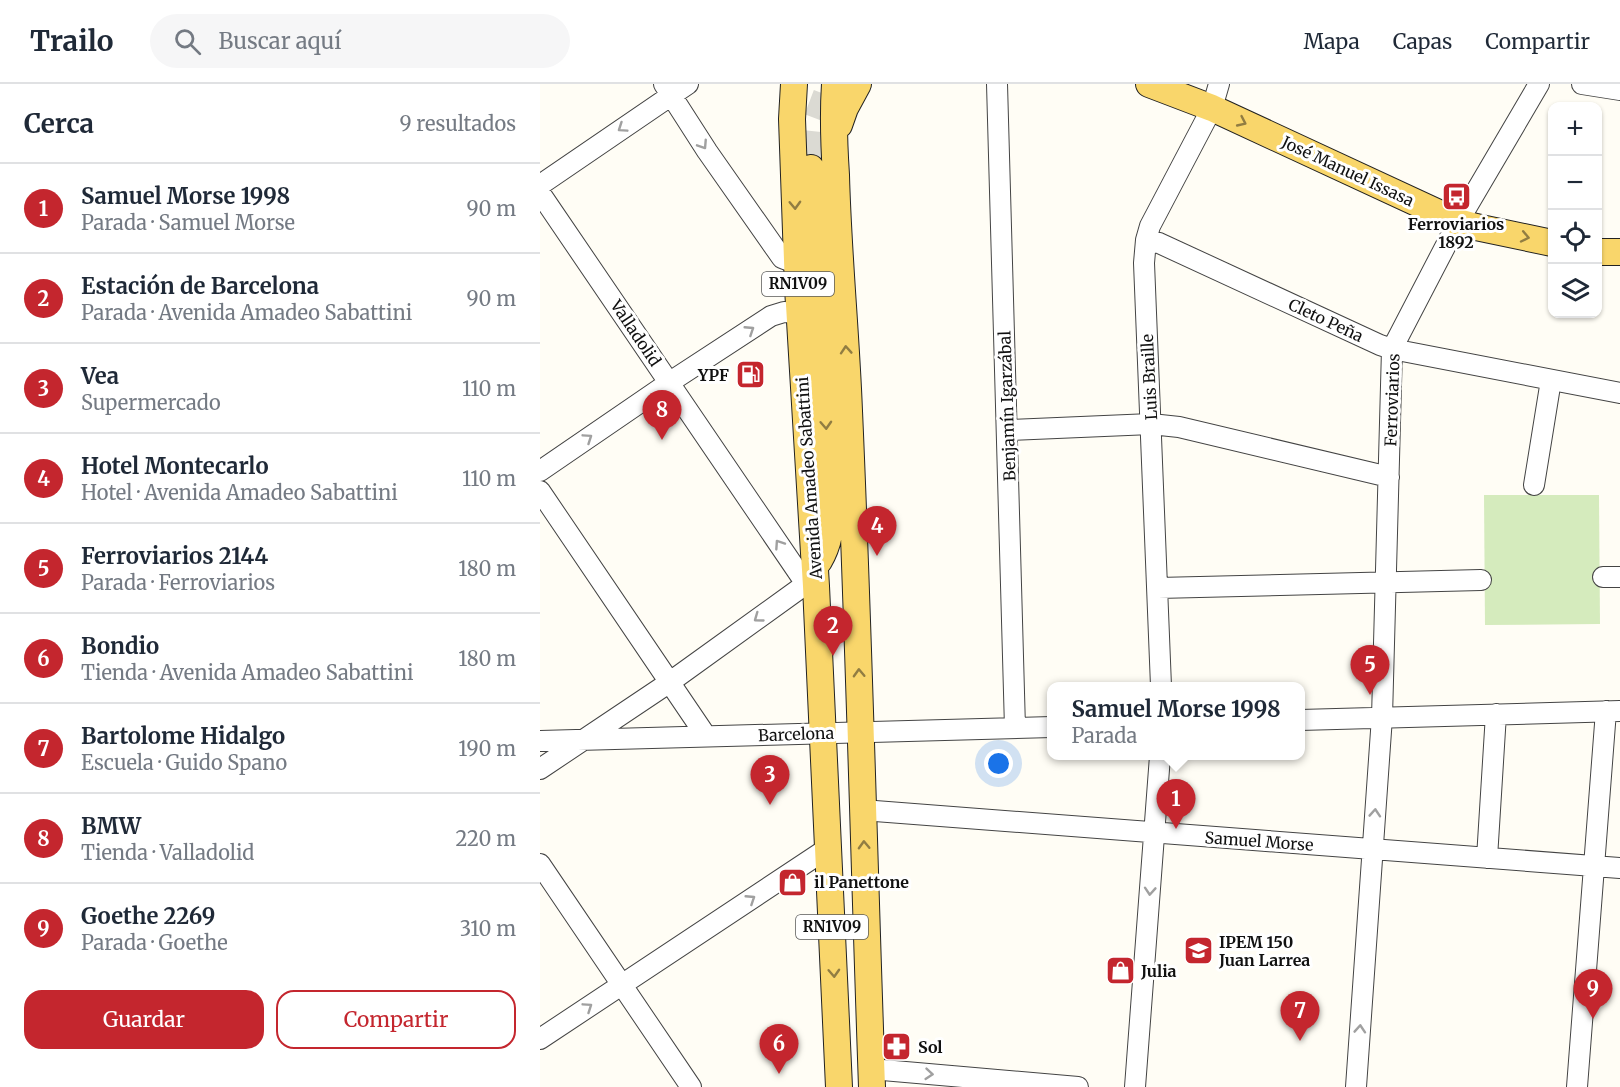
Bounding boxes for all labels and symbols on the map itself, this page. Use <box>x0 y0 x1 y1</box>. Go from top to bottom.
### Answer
one-way arrow <box>1235 115 1246 127</box>
one-way arrow <box>618 121 629 132</box>
street label: José Manuel Issasa <box>1278 131 1418 211</box>
one-way arrow <box>696 138 707 149</box>
bus stop icon: Ferroviarios 1892 <box>1440 180 1472 212</box>
one-way arrow <box>789 201 801 210</box>
place label: Ferroviarios 1892 <box>1408 214 1504 252</box>
one-way arrow <box>1520 230 1530 243</box>
road number: RN1V09 <box>762 272 834 296</box>
street label: Cleto Peña <box>1285 294 1367 346</box>
street label: Valladolid <box>606 295 666 370</box>
one-way arrow <box>744 326 755 337</box>
street label: Benjamín Igarzábal <box>994 330 1020 482</box>
street label: Luis Braille <box>1137 333 1161 421</box>
one-way arrow <box>839 345 852 354</box>
street label: Ferroviarios <box>1380 353 1404 447</box>
fuel station icon: YPF <box>734 359 766 391</box>
place label: YPF <box>697 365 729 385</box>
street label: Avenida Amadeo Sabattini <box>792 376 826 581</box>
pin: 8 <box>642 390 682 440</box>
one-way arrow <box>820 420 833 429</box>
one-way arrow <box>582 434 593 445</box>
pin: 4 <box>858 506 896 556</box>
one-way arrow <box>775 540 786 551</box>
pin: 2 <box>814 606 852 656</box>
one-way arrow <box>754 611 765 622</box>
pin: 5 <box>1350 646 1390 695</box>
one-way arrow <box>853 669 866 678</box>
street label: Barcelona <box>758 723 835 745</box>
your location <box>984 749 1013 778</box>
pin: 3 <box>750 756 790 805</box>
pin: 1 <box>1156 780 1196 829</box>
one-way arrow <box>1368 809 1381 818</box>
street label: Samuel Morse <box>1204 827 1314 855</box>
one-way arrow <box>857 841 870 850</box>
shop icon: il Panettone <box>777 866 809 898</box>
place label: il Panettone <box>814 872 909 892</box>
one-way arrow <box>1144 887 1157 896</box>
one-way arrow <box>744 895 755 906</box>
road number: RN1V09 <box>796 915 868 939</box>
place label: IPEM 150 Juan Larrea <box>1218 932 1310 970</box>
school or university icon: IPEM 150 Juan Larrea <box>1182 935 1214 967</box>
shop icon: Julia <box>1104 955 1136 987</box>
place label: Julia <box>1140 961 1177 981</box>
one-way arrow <box>827 968 840 977</box>
pin: 9 <box>1574 970 1612 1019</box>
pin: 7 <box>1280 992 1320 1041</box>
one-way arrow <box>582 1003 593 1014</box>
pin: 6 <box>760 1024 798 1074</box>
one-way arrow <box>1353 1024 1366 1033</box>
pharmacy icon: Sol <box>881 1031 913 1063</box>
place label: Sol <box>918 1037 943 1057</box>
one-way arrow <box>925 1067 934 1080</box>

